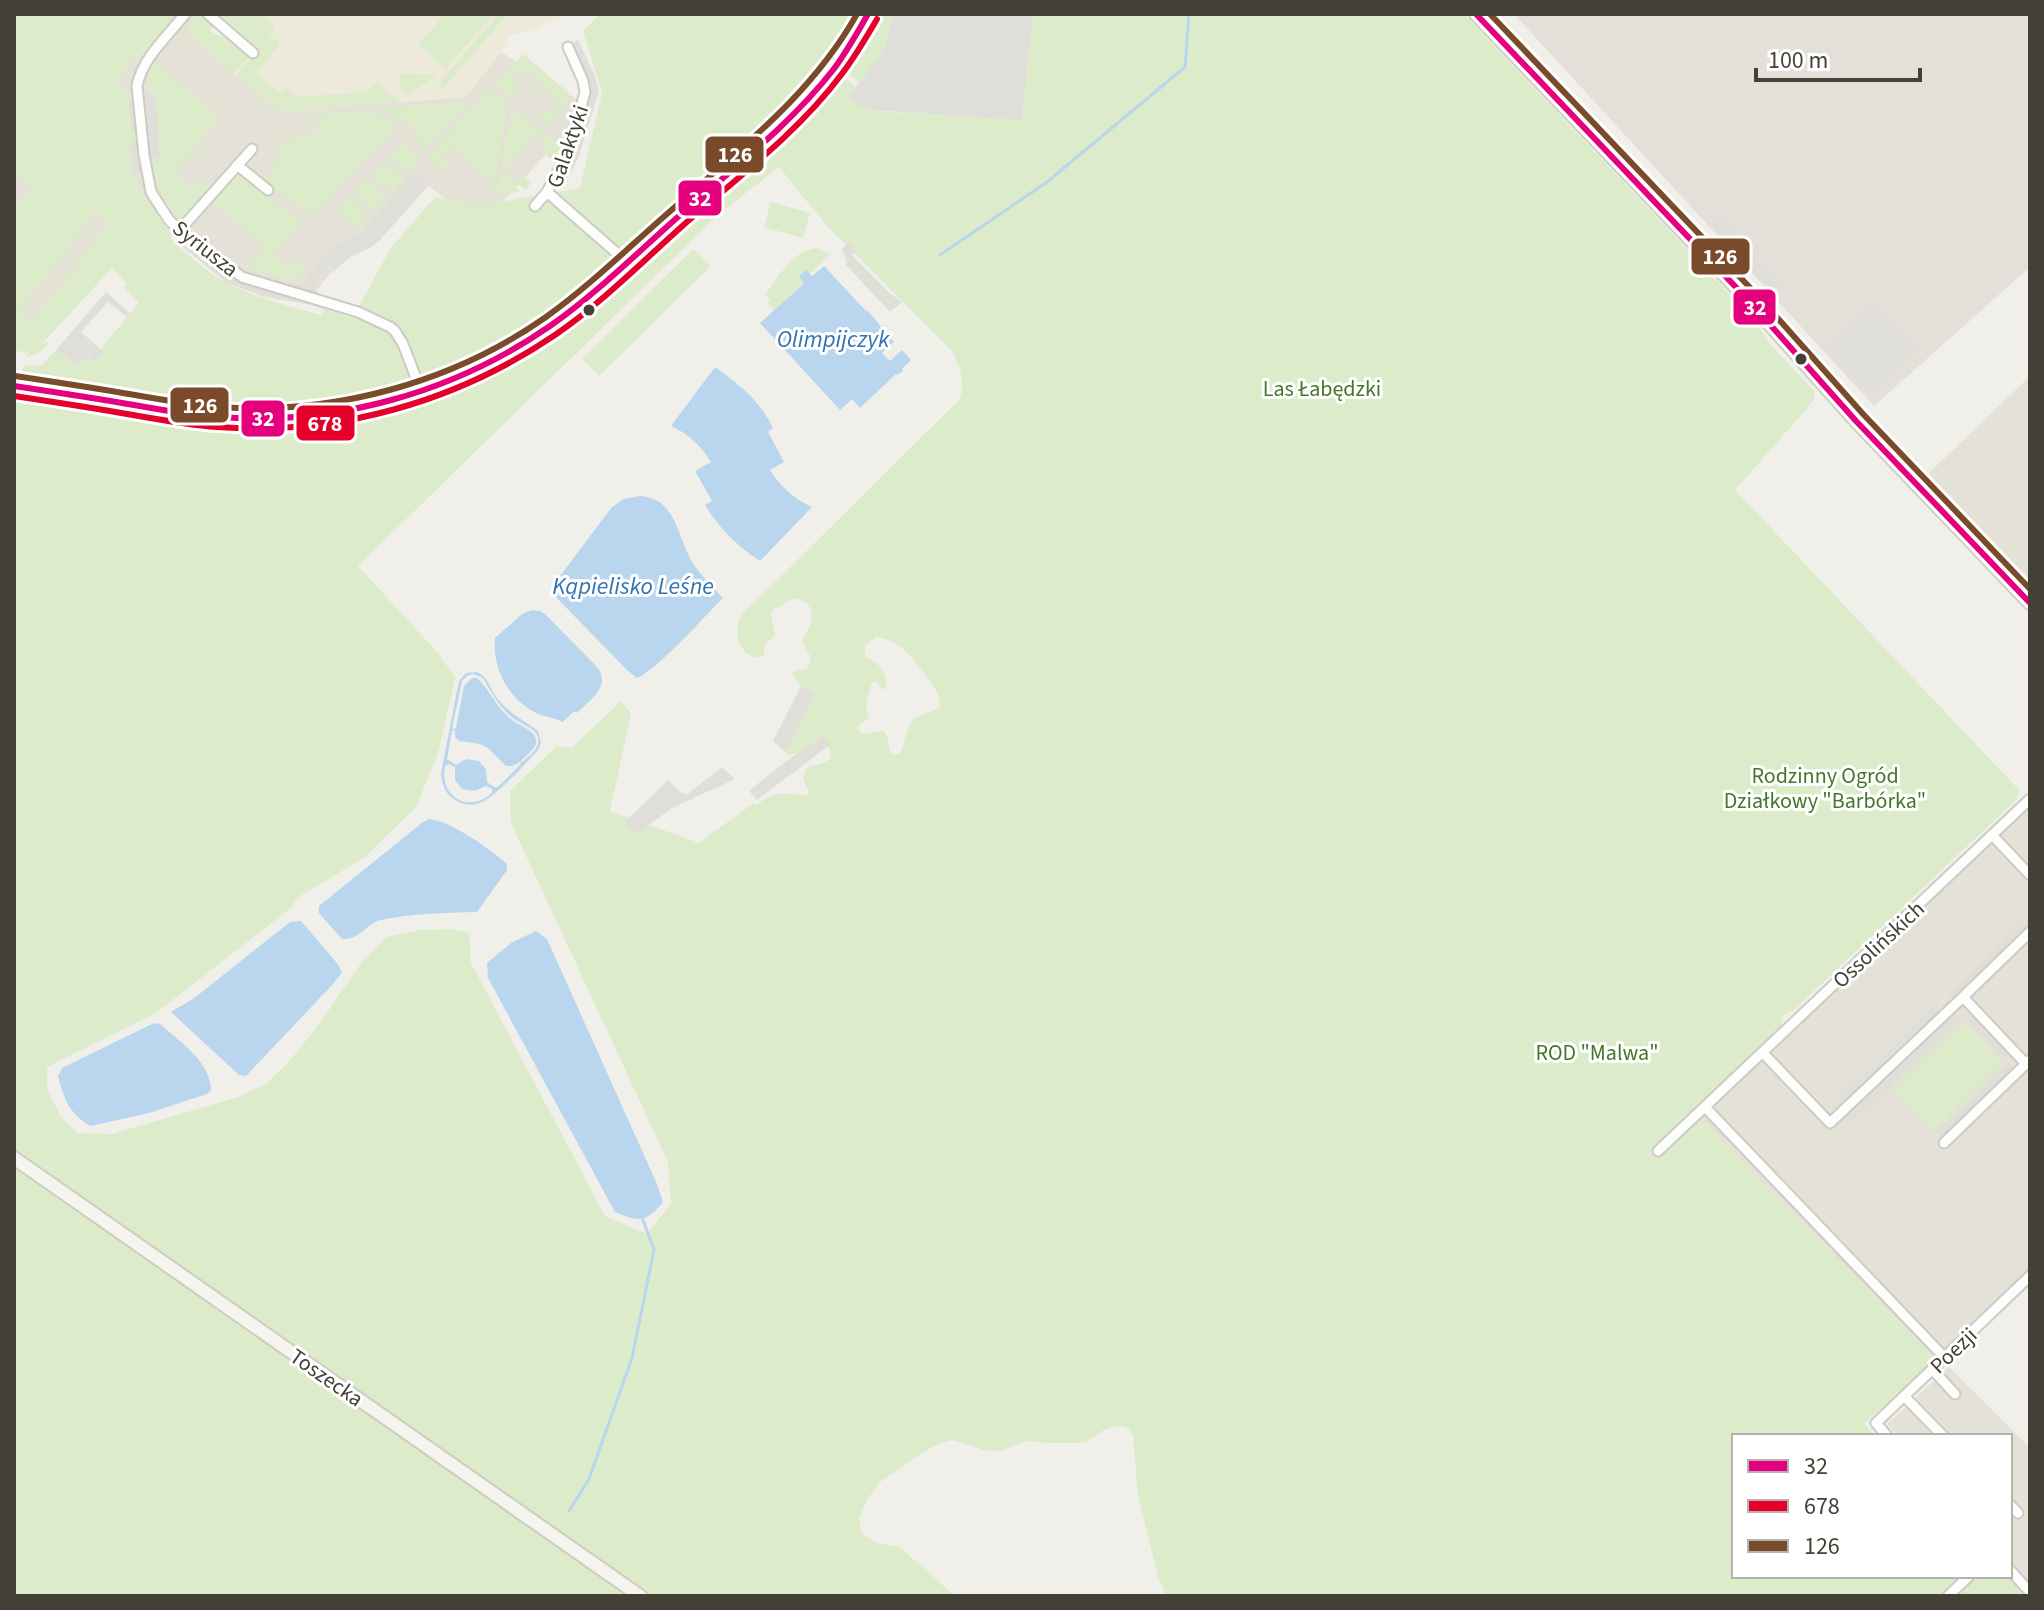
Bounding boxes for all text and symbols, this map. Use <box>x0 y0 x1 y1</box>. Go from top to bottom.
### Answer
scale bar <box>1756 32 1920 82</box>
text: 100 m <box>1768 43 1828 78</box>
street label: Galaktyki <box>539 101 597 192</box>
line badge: 126 <box>704 135 765 174</box>
text: 126 <box>718 139 752 171</box>
line badge: 32 <box>677 179 723 217</box>
text: 32 <box>688 183 712 215</box>
street label: Syriusza <box>166 213 245 285</box>
line badge: 126 <box>1690 237 1751 276</box>
text: 126 <box>1703 241 1737 273</box>
line badge: 32 <box>1732 288 1777 326</box>
text: 32 <box>1743 292 1767 324</box>
unlabelled marker <box>581 302 597 318</box>
water label: Olimpijczyk <box>777 322 890 357</box>
unlabelled marker <box>1793 351 1809 367</box>
park label: Las Łabędzki <box>1263 373 1381 405</box>
line badge: 126 <box>169 386 230 424</box>
text: 126 <box>183 390 217 422</box>
line badge: 32 <box>240 399 286 438</box>
text: 32 <box>251 403 275 435</box>
line badge: 678 <box>295 404 356 442</box>
text: 678 <box>308 408 342 440</box>
water label: Kąpielisko Leśne <box>552 569 714 604</box>
park label: Rodzinny Ogród Działkowy "Barbórka" <box>1724 760 1926 817</box>
street label: Ossolińskich <box>1826 894 1932 996</box>
park label: ROD "Malwa" <box>1535 1037 1659 1069</box>
street label: Poezji <box>1923 1320 1985 1381</box>
street label: Toszecka <box>283 1341 370 1415</box>
legend <box>1732 1434 2012 1578</box>
text: 32 <box>1804 1449 1828 1484</box>
text: 678 <box>1804 1489 1840 1524</box>
text: 126 <box>1804 1529 1840 1564</box>

